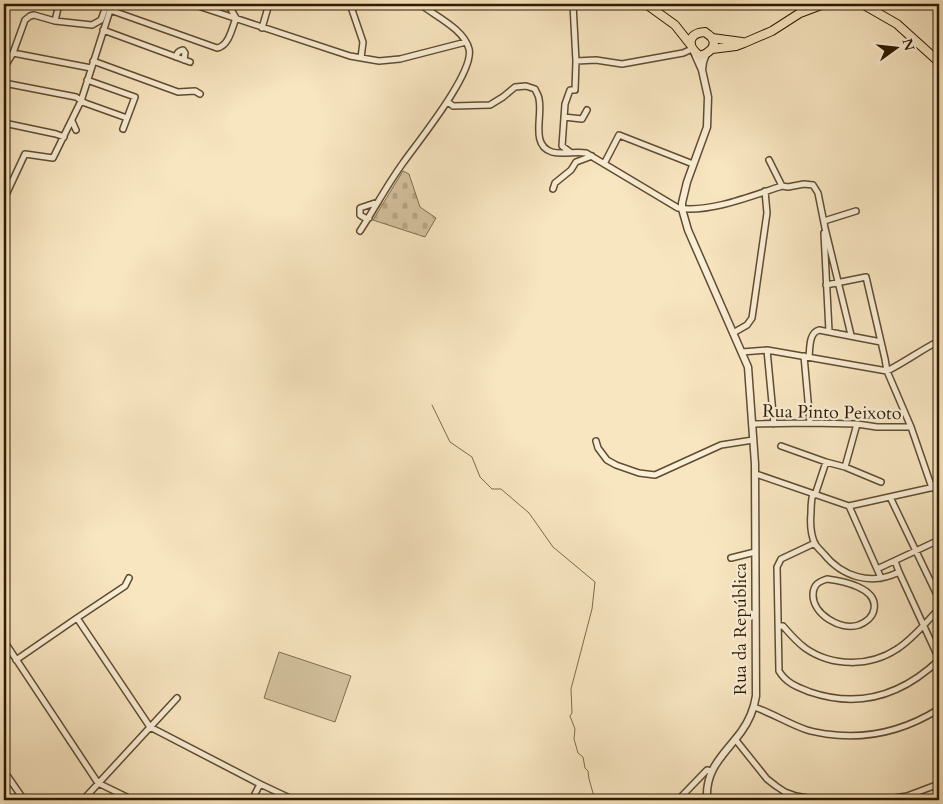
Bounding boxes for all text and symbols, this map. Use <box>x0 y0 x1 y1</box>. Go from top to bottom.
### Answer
north arrow <box>870 22 920 72</box>
text: N <box>897 36 919 53</box>
street label: Rua Pinto Peixoto <box>762 399 902 426</box>
street label: Rua da República <box>728 563 753 695</box>

